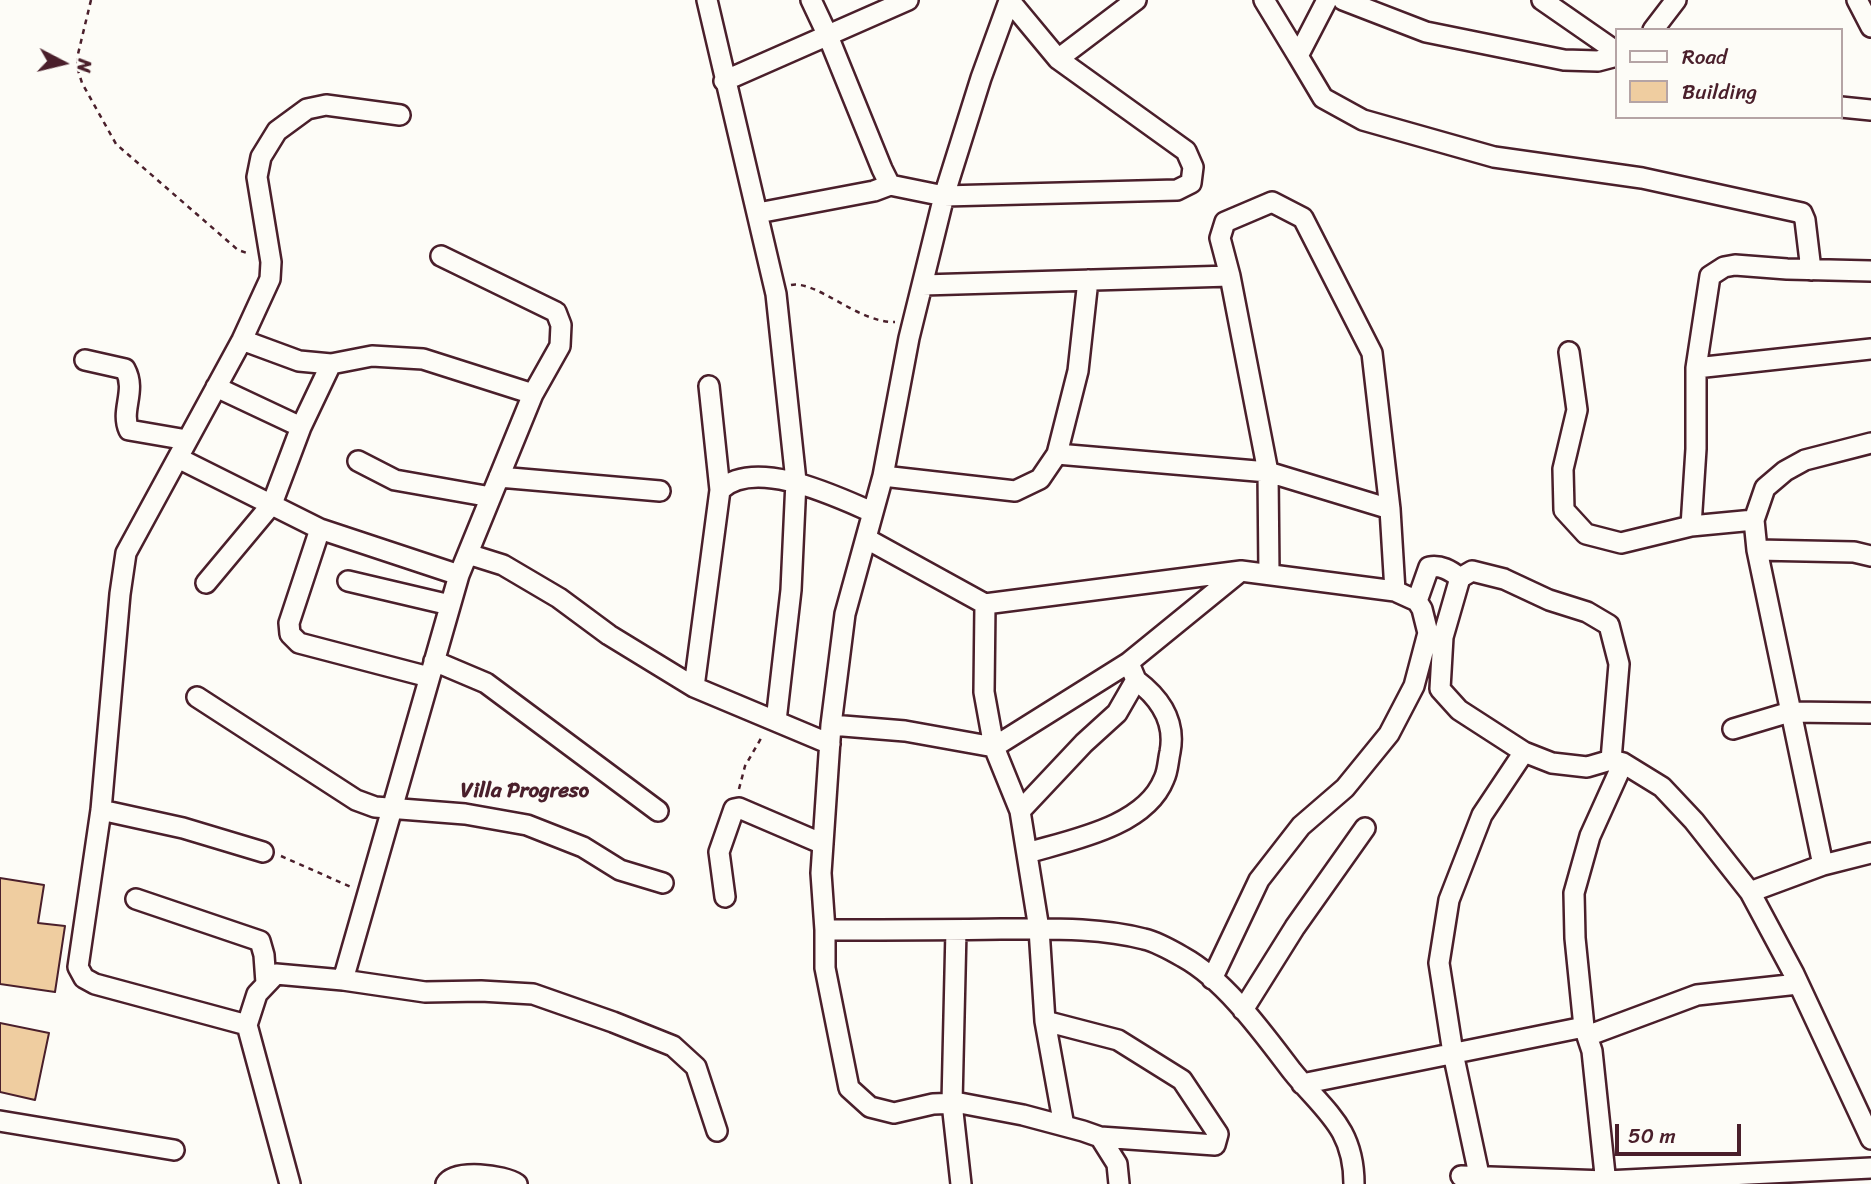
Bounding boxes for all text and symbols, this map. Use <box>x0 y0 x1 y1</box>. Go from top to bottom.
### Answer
north arrow <box>28 28 98 98</box>
legend <box>1616 28 1843 119</box>
text: Road <box>1682 38 1727 76</box>
text: N <box>67 57 102 74</box>
text: Building <box>1682 73 1757 111</box>
district label: Villa Progreso <box>461 779 589 805</box>
scale bar <box>1619 1110 1745 1154</box>
text: 50 m <box>1628 1117 1676 1155</box>

